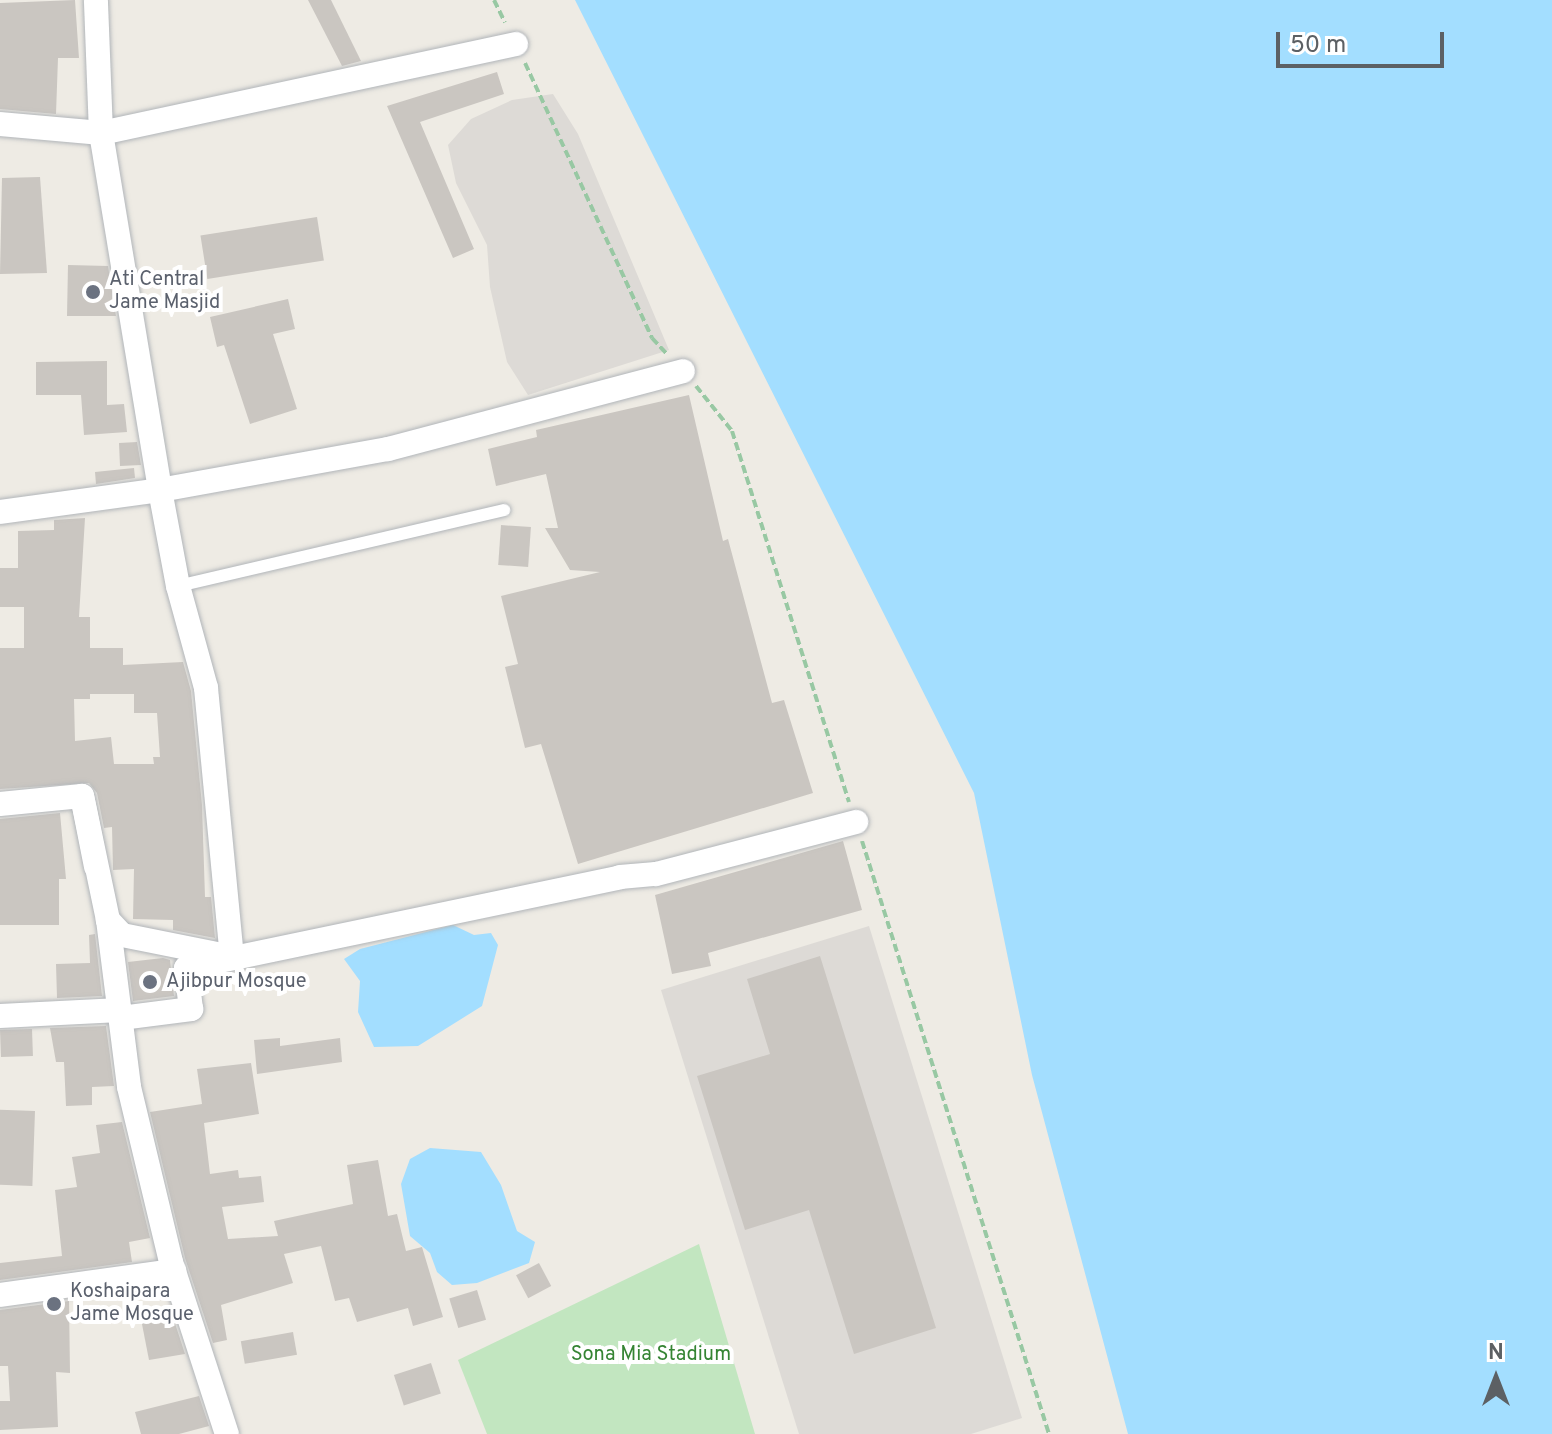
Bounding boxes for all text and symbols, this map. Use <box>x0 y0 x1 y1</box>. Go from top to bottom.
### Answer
scale bar <box>1280 16 1448 66</box>
text: 50 m <box>1290 31 1346 61</box>
place label: Ati Central Jame Masjid <box>109 268 220 315</box>
marker: Ati Central Jame Masjid <box>84 283 102 301</box>
place label: Ajibpur Mosque <box>166 970 306 994</box>
marker: Ajibpur Mosque <box>141 973 159 991</box>
place label: Koshaipara Jame Mosque <box>70 1280 194 1327</box>
marker: Koshaipara Jame Mosque <box>45 1295 63 1313</box>
north arrow <box>1456 1338 1536 1418</box>
text: N <box>1488 1340 1504 1367</box>
park label: Sona Mia Stadium <box>571 1343 731 1367</box>

